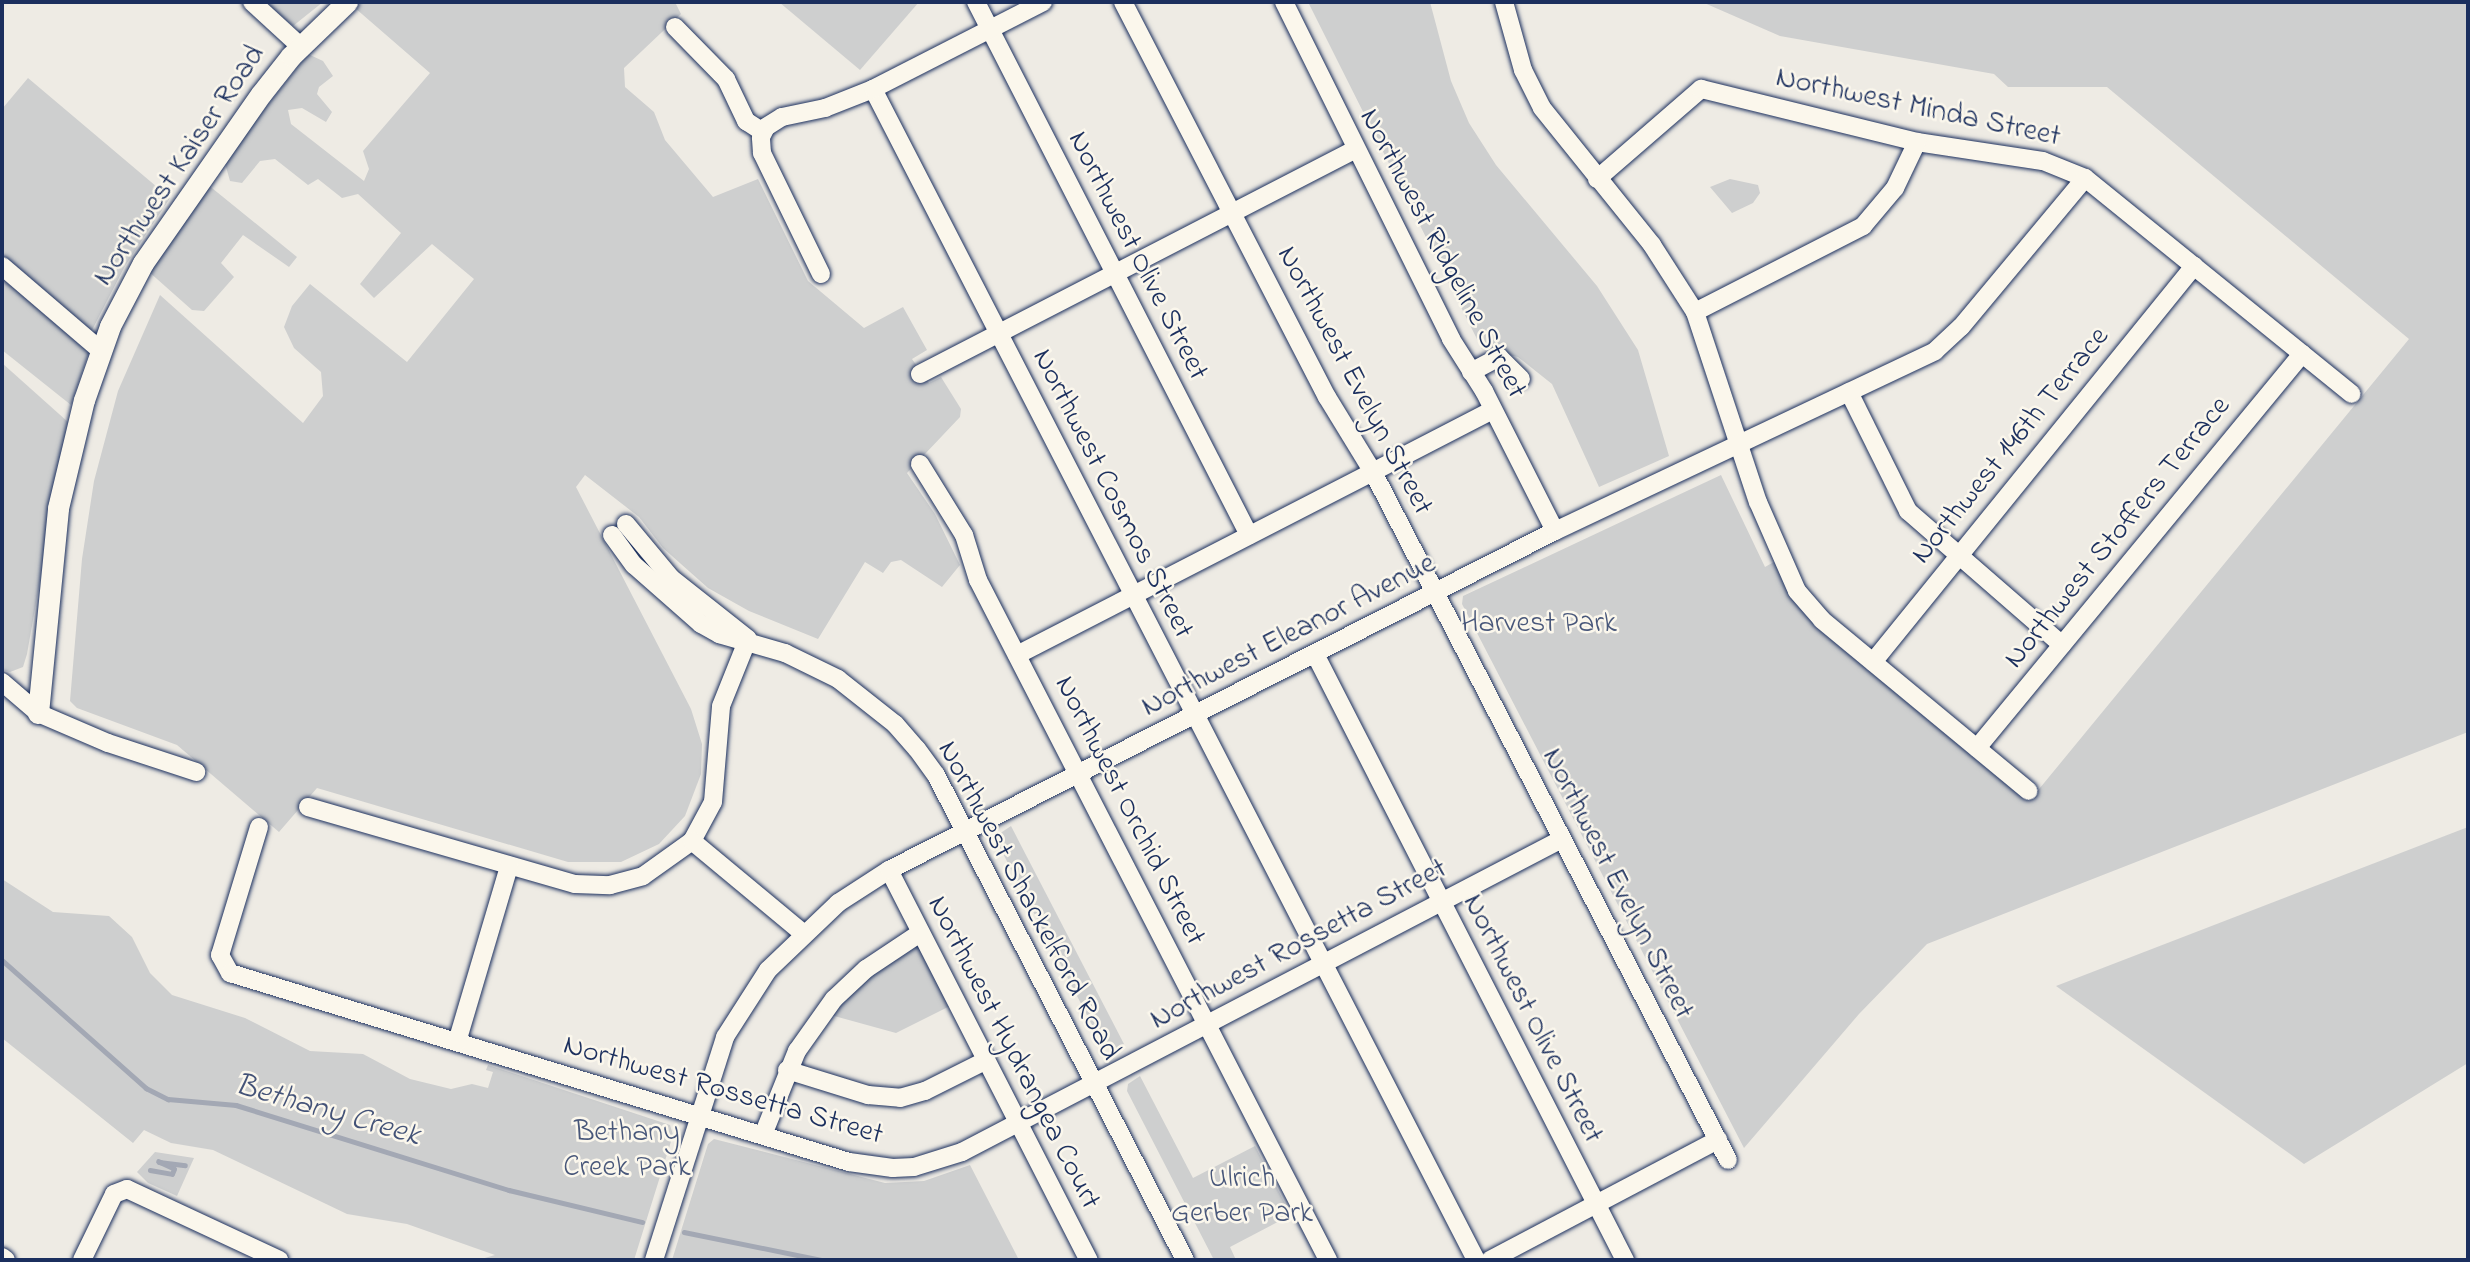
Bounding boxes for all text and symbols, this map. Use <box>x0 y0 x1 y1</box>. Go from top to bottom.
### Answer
street label: Northwest Kaiser Road <box>86 39 274 293</box>
street label: Northwest Minda Street <box>1772 60 2064 156</box>
street label: Northwest Ridgeline Street <box>1350 103 1534 405</box>
street label: Northwest Olive Street <box>1059 125 1215 387</box>
street label: Northwest Evelyn Street <box>1268 240 1440 522</box>
street label: Northwest 146th Terrace <box>1904 320 2118 572</box>
street label: Northwest Cosmos Street <box>1023 343 1201 645</box>
street label: Northwest Stoffers Terrace <box>1997 390 2239 676</box>
street label: Northwest Eleanor Avenue <box>1136 546 1442 726</box>
park label: Harvest Park <box>1461 606 1617 642</box>
street label: Northwest Orchid Street <box>1045 670 1213 952</box>
street label: Northwest Shackelford Road <box>928 735 1128 1067</box>
street label: Northwest Evelyn Street <box>1533 743 1701 1025</box>
street label: Northwest Rossetta Street <box>1144 851 1454 1039</box>
street label: Northwest Olive Street <box>1454 888 1610 1150</box>
street label: Northwest Hydrangea Court <box>918 890 1108 1216</box>
street label: Northwest Rossetta Street <box>559 1028 887 1154</box>
water label: Bethany Creek <box>230 1067 424 1157</box>
park label: Bethany Creek Park <box>563 1115 691 1186</box>
park label: Ulrich Gerber Park <box>1171 1161 1313 1232</box>

